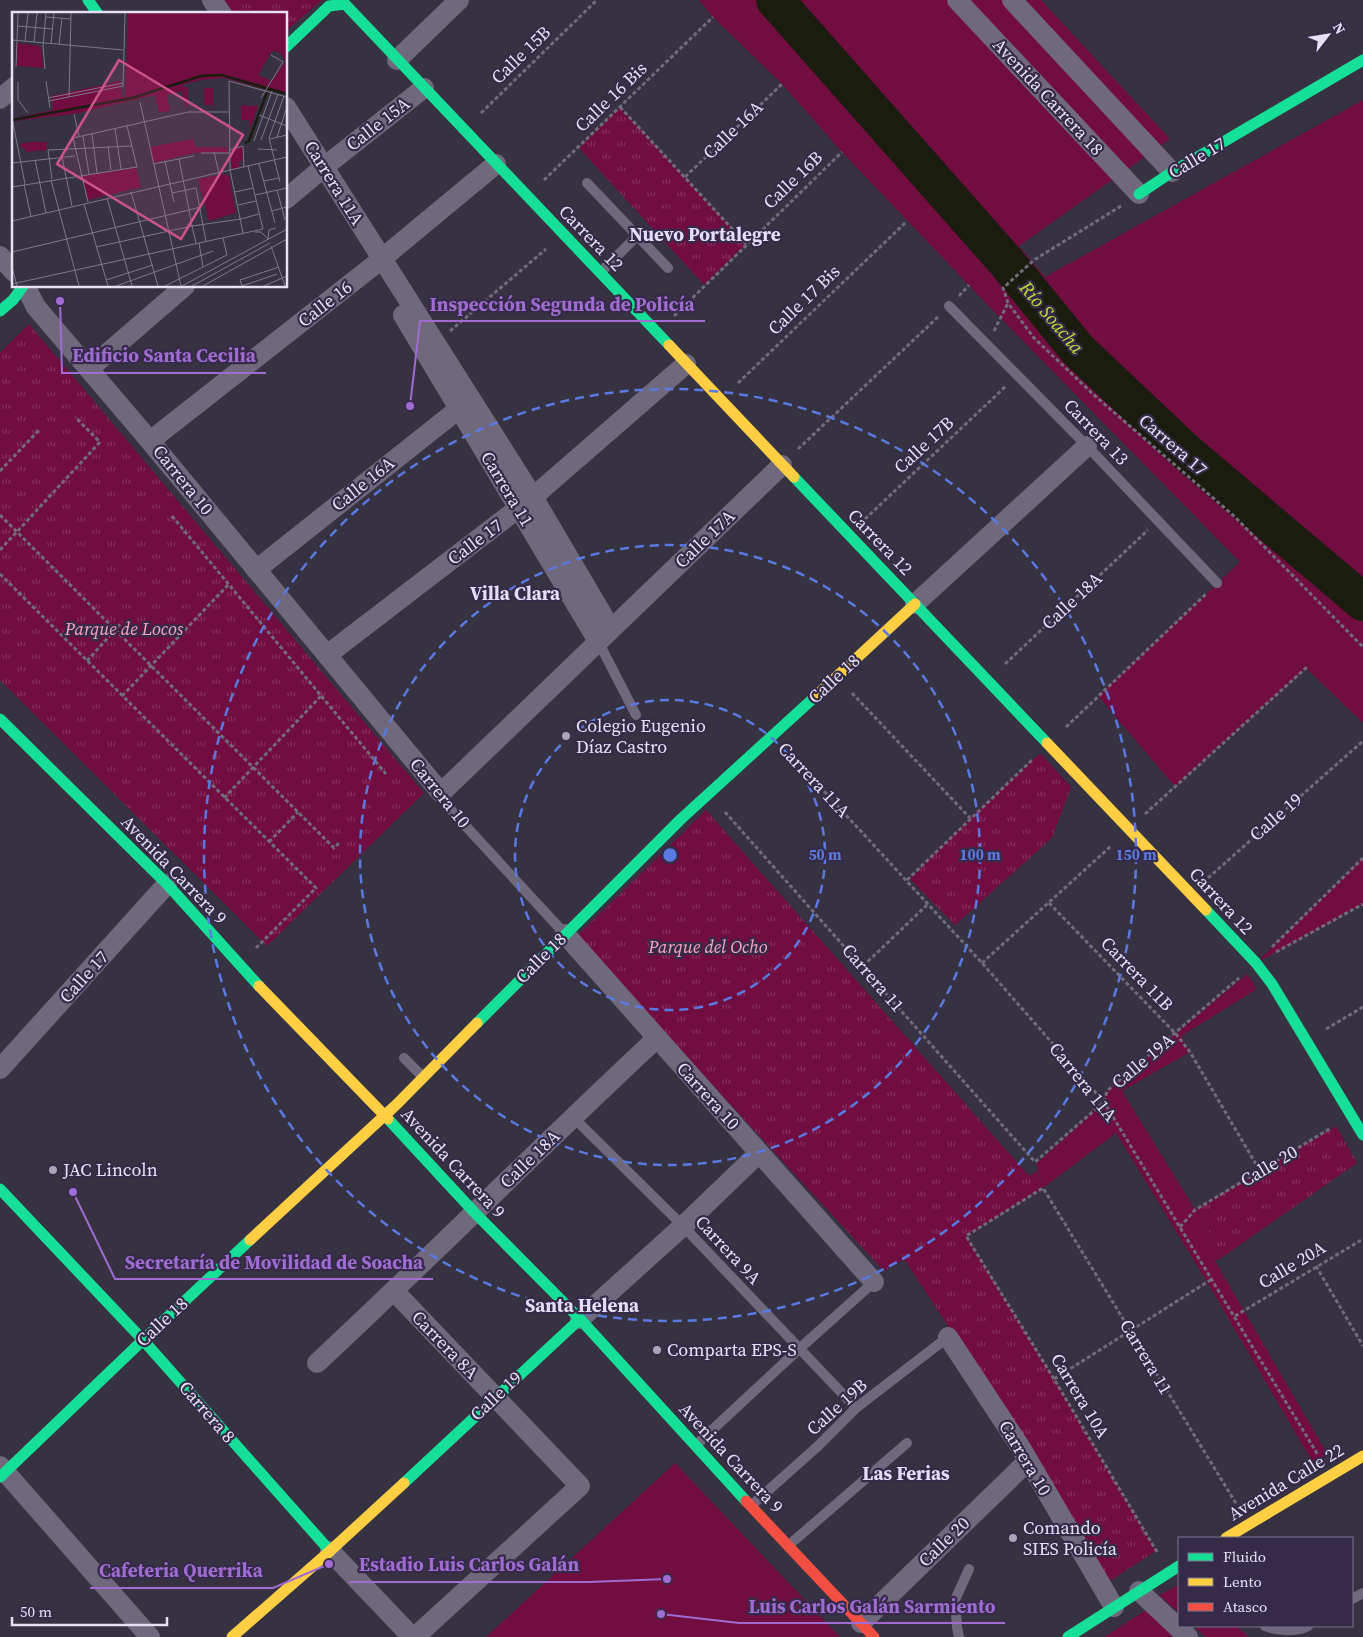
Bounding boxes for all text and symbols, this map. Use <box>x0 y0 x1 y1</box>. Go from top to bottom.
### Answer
north arrow <box>1303 10 1353 60</box>
inset map <box>12 12 288 288</box>
text: N <box>1328 19 1350 38</box>
street label: Calle 15B <box>485 20 556 89</box>
street label: Avenida Carrera 18 <box>987 33 1109 161</box>
street label: Calle 16 Bis <box>569 56 652 137</box>
street label: Calle 15A <box>341 91 415 156</box>
street label: Calle 16A <box>697 95 768 165</box>
street label: Calle 17 <box>1163 131 1230 184</box>
street label: Carrera 11A <box>299 136 370 230</box>
street label: Calle 16B <box>757 145 828 214</box>
street label: Carrera 12 <box>553 199 629 276</box>
district label: Nuevo Portalegre <box>629 221 781 247</box>
street label: Calle 17 Bis <box>762 259 845 340</box>
street label: Calle 16 <box>292 274 357 333</box>
water label: Río Soacha <box>1013 274 1090 359</box>
callout: Inspección Segunda de Policía <box>420 287 705 321</box>
text: Inspección Segunda de Policía <box>429 291 696 317</box>
callout: Edificio Santa Cecilia <box>62 339 266 373</box>
text: Edificio Santa Cecilia <box>72 342 257 368</box>
street label: Carrera 13 <box>1058 393 1134 470</box>
street label: Carrera 17 <box>1134 408 1213 481</box>
street label: Calle 17B <box>888 410 959 479</box>
street label: Carrera 10 <box>147 439 219 520</box>
street label: Carrera 11 <box>475 447 540 531</box>
street label: Calle 16A <box>326 450 400 517</box>
street label: Carrera 12 <box>842 503 918 580</box>
street label: Calle 17A <box>669 504 740 574</box>
street label: Calle 17 <box>442 513 507 570</box>
street label: Calle 18A <box>1036 566 1107 635</box>
district label: Villa Clara <box>470 580 561 606</box>
park label: Parque de Locos <box>64 616 184 641</box>
street label: Calle 18 <box>802 648 865 709</box>
place label: Colegio Eugenio Díaz Castro <box>576 713 706 759</box>
marker: Colegio Eugenio Díaz Castro <box>560 730 572 742</box>
street label: Carrera 11A <box>773 736 856 823</box>
street label: Carrera 10 <box>404 752 476 833</box>
street label: Calle 19 <box>1244 787 1308 847</box>
street label: Avenida Carrera 9 <box>116 810 233 930</box>
text: 50 m <box>808 844 842 865</box>
text: 100 m <box>959 844 1001 865</box>
text: 150 m <box>1115 844 1157 865</box>
centre of rings <box>661 846 679 864</box>
street label: Carrera 12 <box>1184 862 1259 940</box>
street label: Calle 18 <box>510 927 572 989</box>
street label: Carrera 11B <box>1095 931 1179 1016</box>
park label: Parque del Ocho <box>647 934 768 959</box>
street label: Carrera 11 <box>837 938 910 1017</box>
street label: Calle 17 <box>53 945 114 1008</box>
street label: Calle 19A <box>1106 1027 1179 1094</box>
street label: Carrera 11A <box>1044 1037 1123 1127</box>
street label: Carrera 10 <box>671 1056 746 1135</box>
street label: Avenida Carrera 9 <box>396 1102 511 1223</box>
street label: Calle 18A <box>494 1124 565 1194</box>
street label: Calle 20 <box>1235 1139 1302 1192</box>
place label: JAC Lincoln <box>62 1157 158 1182</box>
marker: JAC Lincoln <box>47 1164 59 1176</box>
street label: Carrera 9A <box>690 1210 767 1290</box>
street label: Calle 20A <box>1253 1235 1330 1294</box>
callout: Secretaría de Movilidad de Soacha <box>115 1245 433 1279</box>
text: Secretaría de Movilidad de Soacha <box>125 1249 424 1275</box>
street label: Calle 18 <box>130 1291 193 1352</box>
district label: Santa Helena <box>525 1292 640 1318</box>
street label: Carrera 8A <box>406 1305 484 1384</box>
street label: Carrera 11 <box>1114 1315 1179 1399</box>
place label: Comparta EPS-S <box>667 1337 797 1362</box>
marker: Comparta EPS-S <box>651 1344 663 1356</box>
street label: Carrera 10A <box>1045 1348 1116 1443</box>
street label: Calle 19 <box>464 1365 527 1426</box>
street label: Calle 19B <box>801 1373 873 1441</box>
street label: Carrera 8 <box>174 1375 241 1448</box>
street label: Avenida Carrera 9 <box>674 1397 789 1518</box>
street label: Carrera 10 <box>993 1416 1058 1500</box>
street label: Avenida Calle 22 <box>1223 1437 1348 1526</box>
district label: Las Ferias <box>862 1460 950 1486</box>
street label: Calle 20 <box>912 1511 975 1572</box>
place label: Comando SIES Policía <box>1023 1515 1118 1561</box>
marker: Comando SIES Policía <box>1007 1532 1019 1544</box>
legend <box>1178 1537 1353 1627</box>
text: Fluido <box>1223 1546 1266 1567</box>
callout: Estadio Luis Carlos Galán <box>349 1548 589 1582</box>
text: Estadio Luis Carlos Galán <box>359 1551 579 1577</box>
callout: Cafeteria Querrika <box>90 1554 273 1588</box>
text: Cafeteria Querrika <box>99 1557 264 1583</box>
text: Lento <box>1223 1571 1262 1592</box>
callout: Luis Carlos Galán Sarmiento <box>739 1589 1005 1623</box>
text: Luis Carlos Galán Sarmiento <box>749 1593 996 1619</box>
scale bar <box>12 1594 168 1626</box>
text: Atasco <box>1223 1596 1267 1617</box>
text: 50 m <box>20 1601 52 1622</box>

